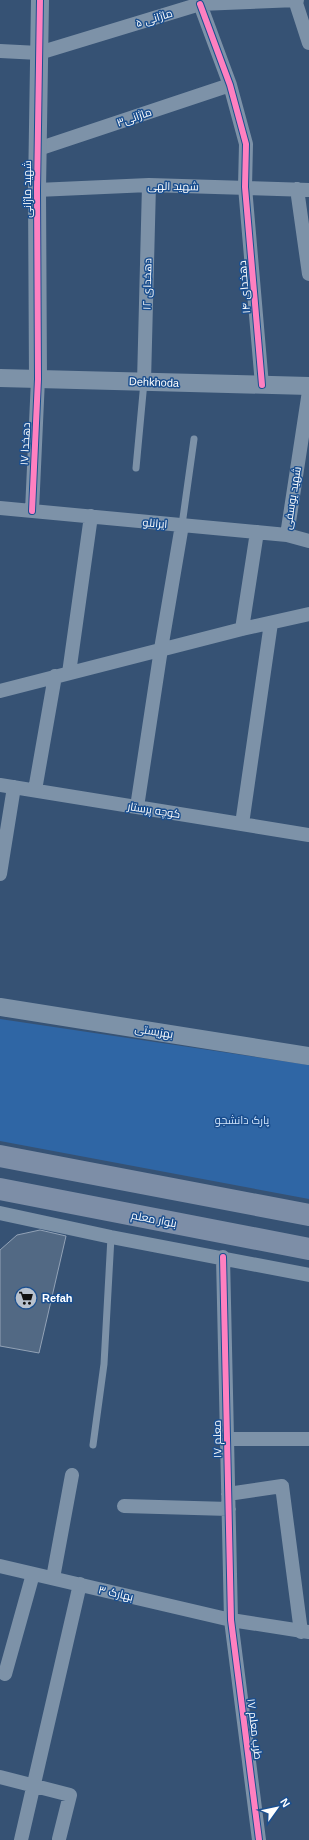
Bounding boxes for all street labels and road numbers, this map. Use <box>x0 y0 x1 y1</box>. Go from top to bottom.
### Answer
street label: ۵ ماژانی <box>134 7 174 30</box>
street label: ماژانی۳ <box>115 105 153 130</box>
street label: شهید ماژانی <box>21 160 34 218</box>
street label: شهید الهی <box>147 180 199 193</box>
street label: دهخدای ۱۲ <box>141 258 154 310</box>
street label: دهخدای ۱۴ <box>236 260 253 314</box>
street label: Dehkhoda <box>129 375 180 389</box>
street label: دهخدا ۱۷ <box>18 422 32 466</box>
street label: شهید یوسفی <box>281 466 304 531</box>
street label: ایرانلو <box>142 516 168 531</box>
street label: کوچه پرستار <box>126 800 181 821</box>
street label: بهزیستی <box>134 1022 174 1041</box>
street label: بلوار معلم <box>130 1209 178 1231</box>
street label: معلم ۱۷ <box>211 1420 225 1458</box>
street label: بهارک ۳ <box>97 1583 135 1604</box>
street label: طرب معلم ۱۷ <box>243 1698 265 1760</box>

